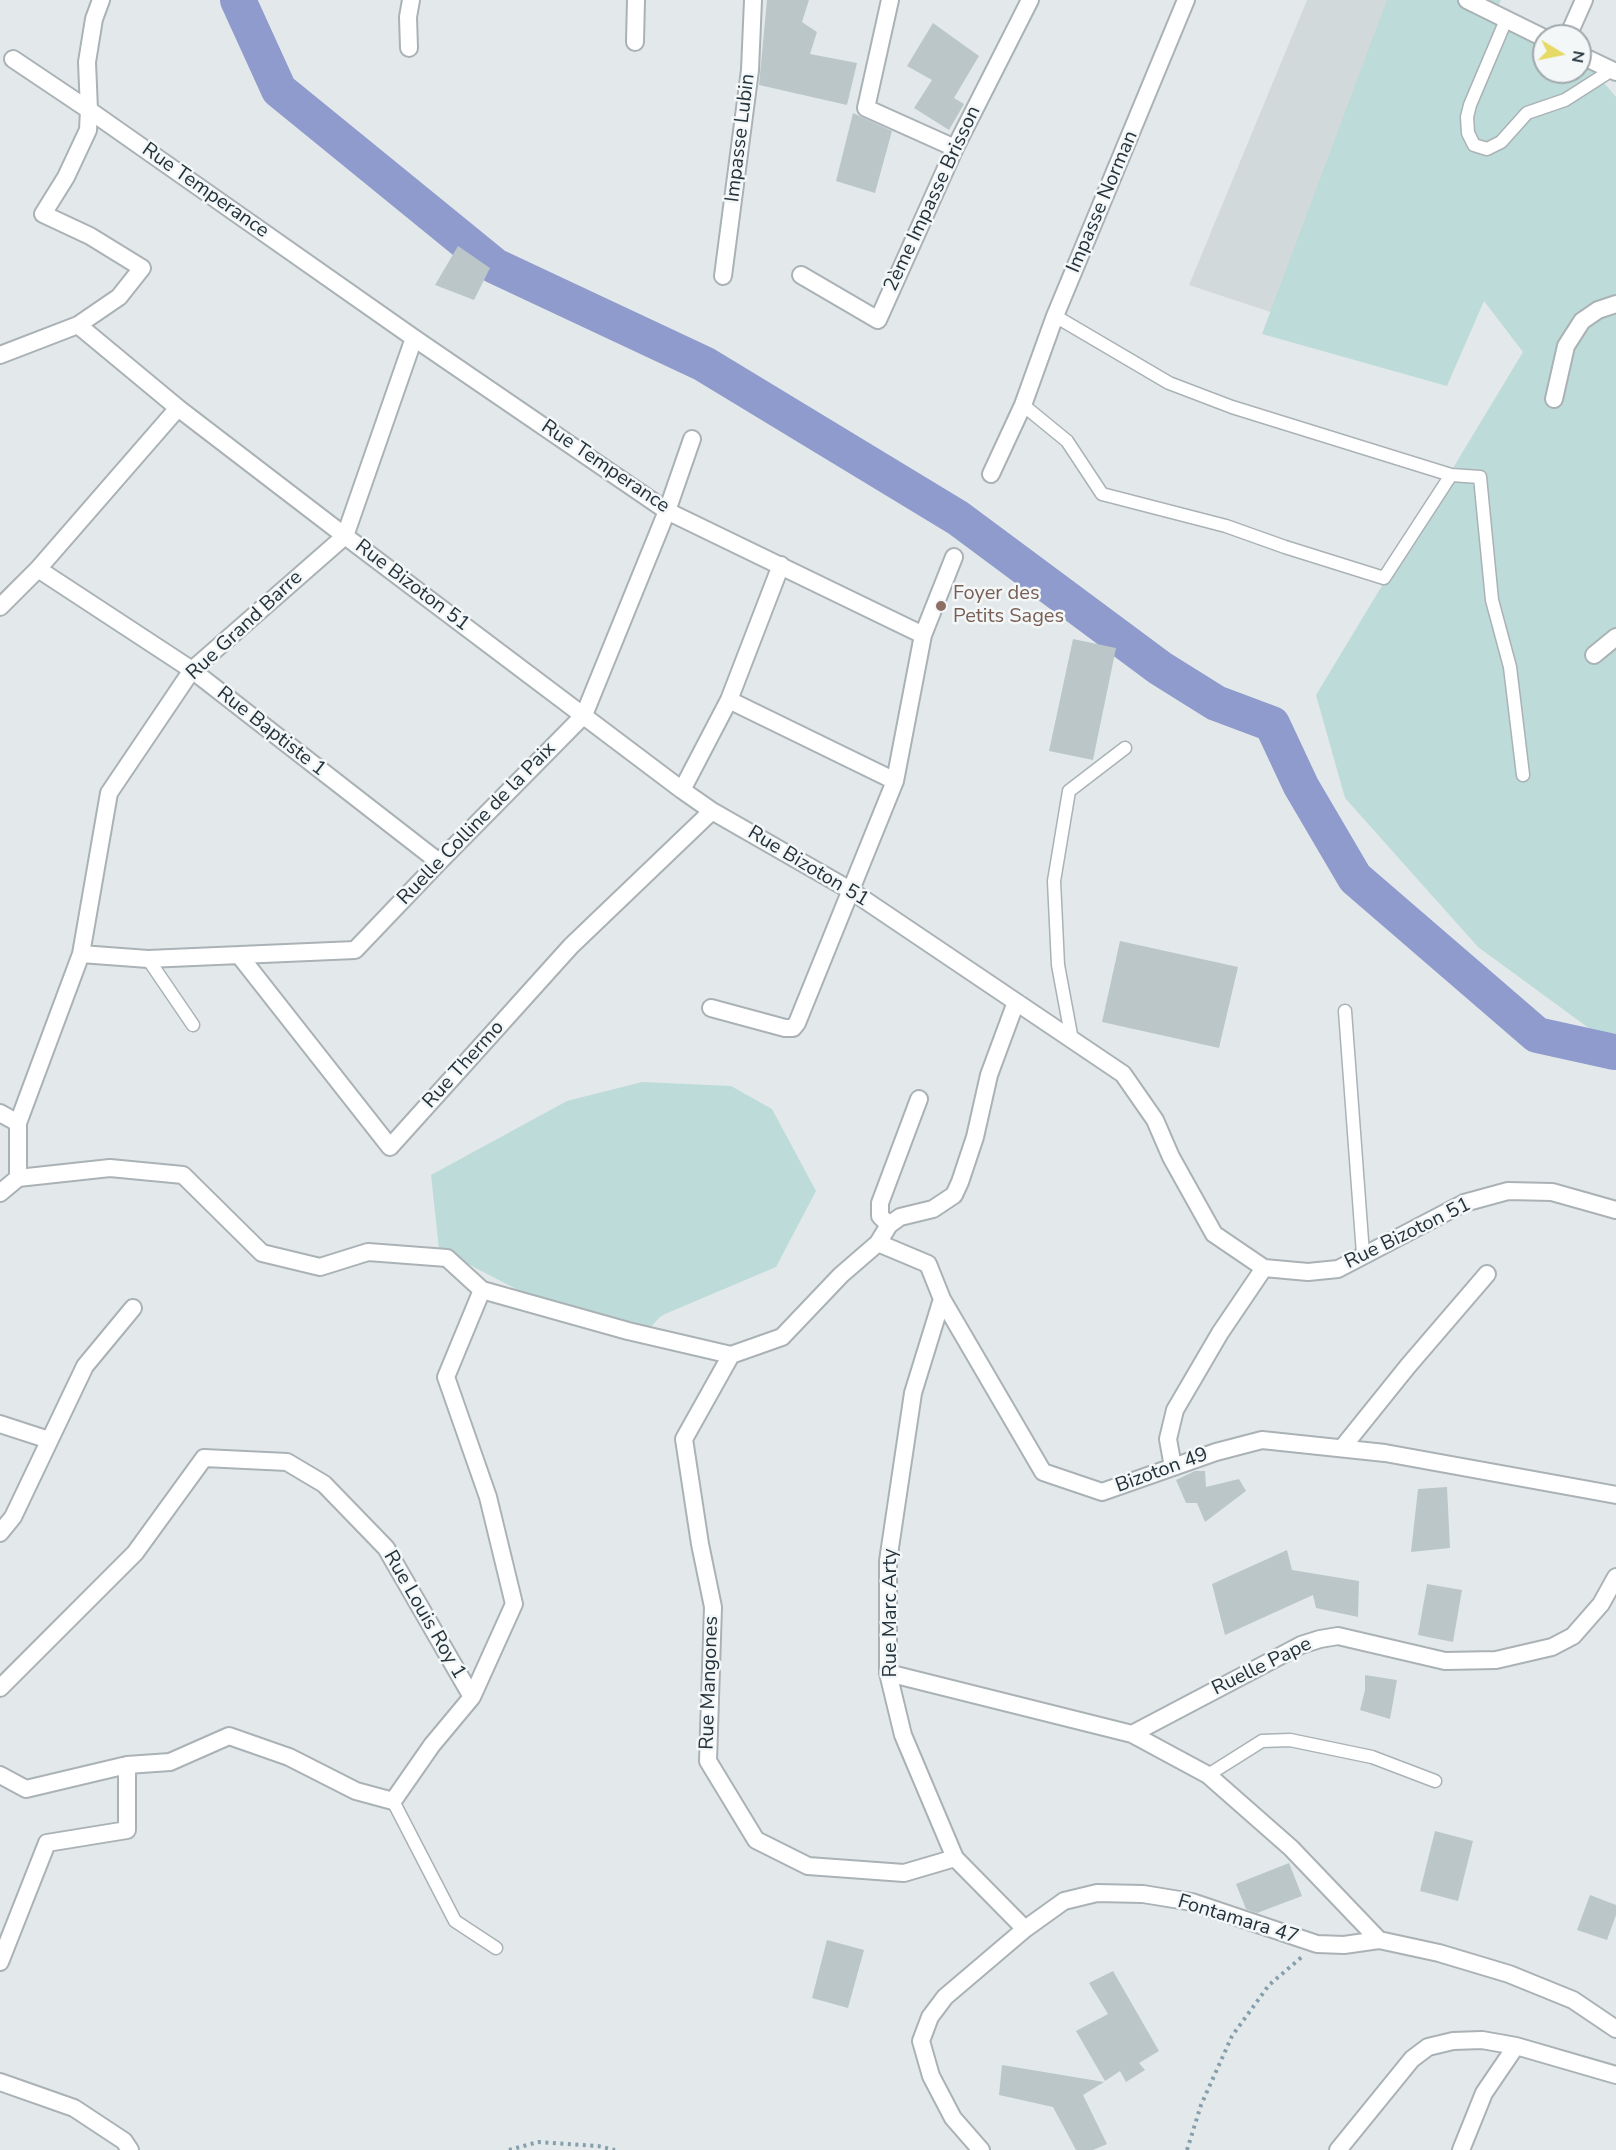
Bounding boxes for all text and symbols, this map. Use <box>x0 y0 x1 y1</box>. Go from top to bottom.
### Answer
north arrow <box>1532 24 1592 84</box>
text: N <box>1566 49 1590 65</box>
street label: Impasse Lubin <box>721 72 761 204</box>
street label: 2ème Impasse Brisson <box>879 102 987 296</box>
street label: Impasse Norman <box>1062 128 1144 276</box>
street label: Rue Temperance <box>137 138 273 244</box>
street label: Rue Temperance <box>536 415 674 519</box>
street label: Rue Bizoton 51 <box>350 535 474 637</box>
street label: Rue Grand Barre <box>182 566 308 686</box>
place label: Foyer des Petits Sages <box>953 582 1064 629</box>
marker: Foyer des Petits Sages <box>934 599 948 613</box>
street label: Rue Baptiste 1 <box>212 682 330 782</box>
street label: Ruelle Colline de la Paix <box>393 738 561 910</box>
street label: Rue Bizoton 51 <box>743 821 873 913</box>
street label: Rue Thermo <box>418 1016 510 1114</box>
street label: Rue Bizoton 51 <box>1341 1193 1475 1275</box>
street label: Bizoton 49 <box>1112 1443 1212 1499</box>
street label: Rue Louis Roy 1 <box>378 1546 470 1684</box>
street label: Rue Marc Arty <box>879 1548 903 1678</box>
street label: Rue Mangones <box>696 1616 724 1750</box>
street label: Ruelle Pape <box>1208 1633 1316 1701</box>
street label: Fontamara 47 <box>1175 1890 1301 1950</box>

